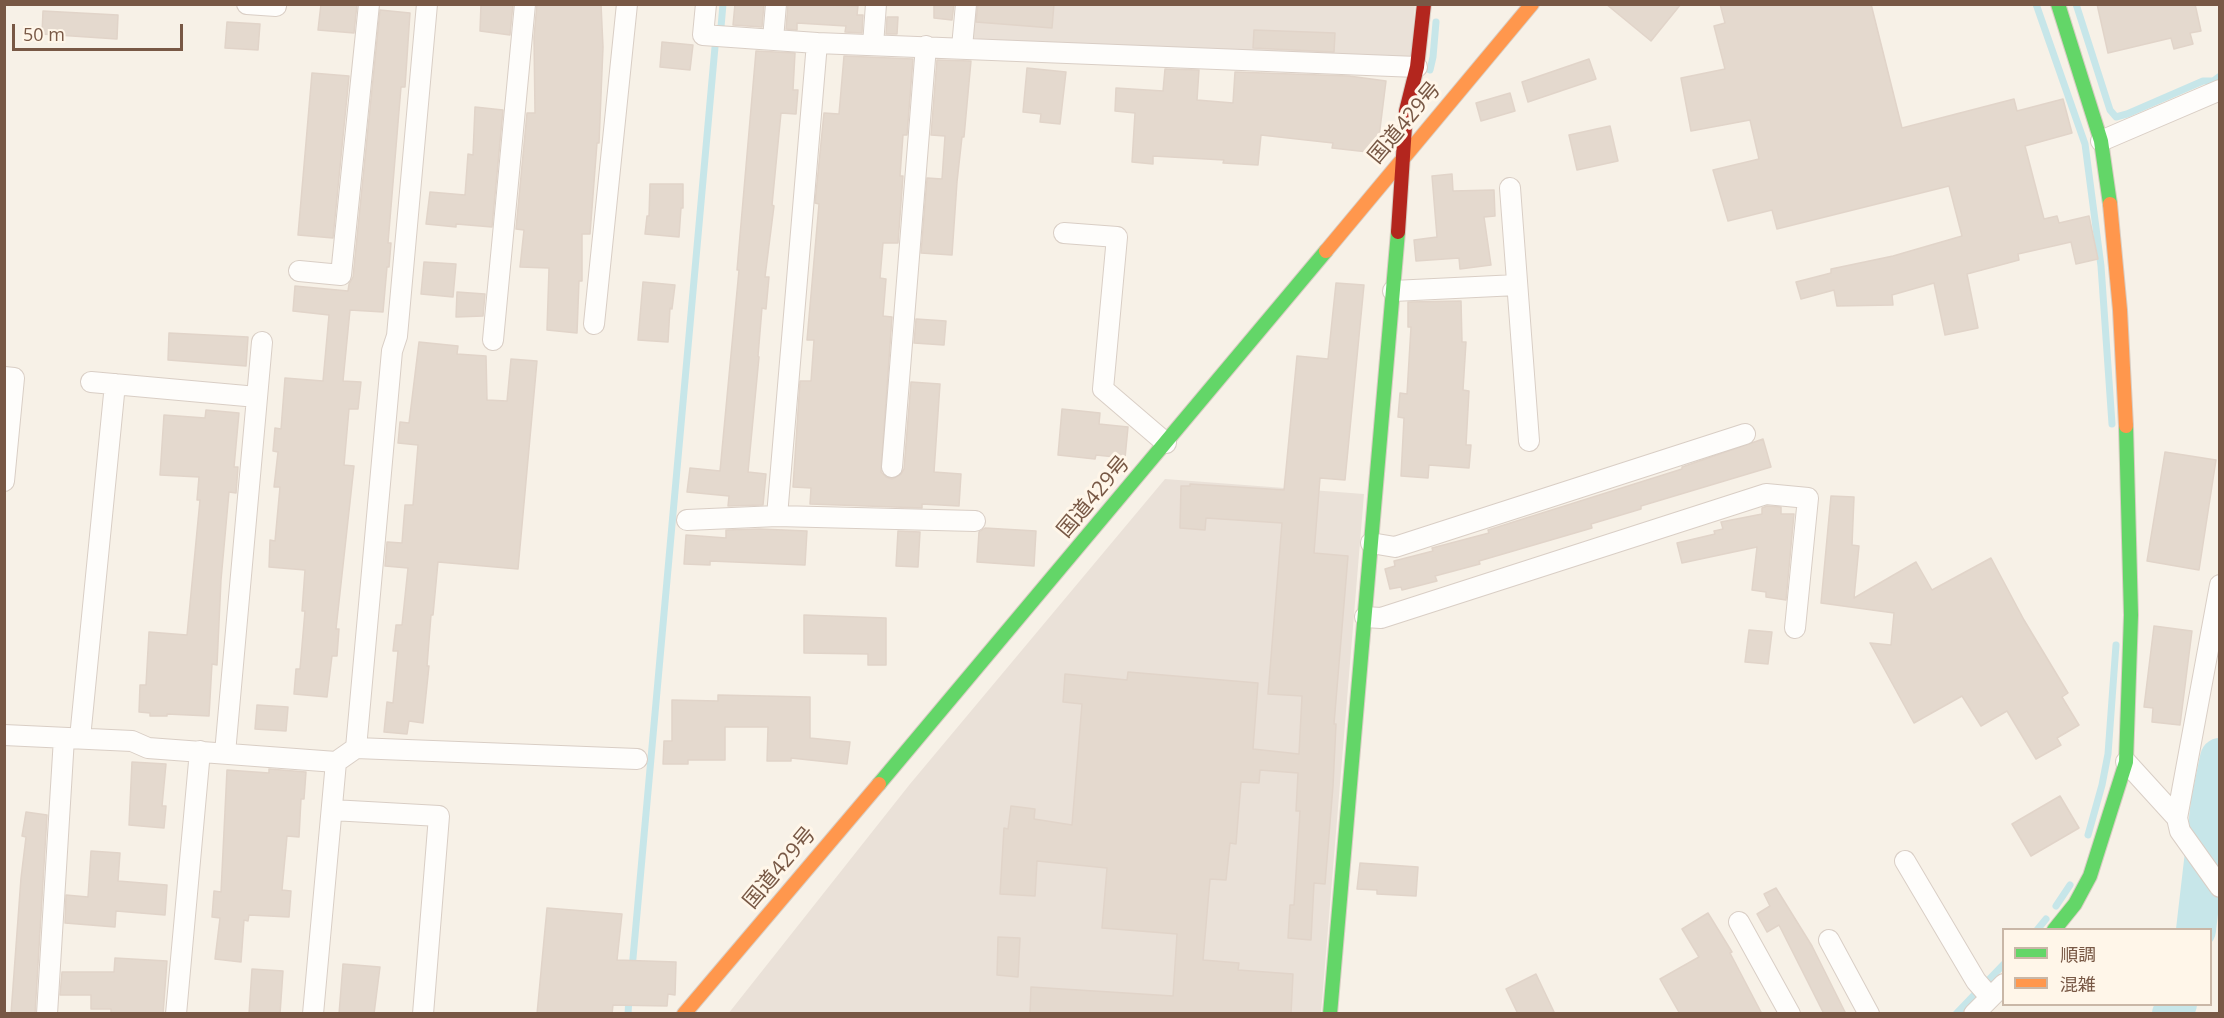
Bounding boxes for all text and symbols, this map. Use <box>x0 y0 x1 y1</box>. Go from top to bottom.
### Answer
scale bar <box>15 12 186 50</box>
text: 50 m <box>23 22 65 46</box>
street label: 国道429号 <box>1364 77 1446 169</box>
street label: 国道429号 <box>1053 451 1135 543</box>
street label: 国道429号 <box>739 822 821 914</box>
legend <box>2002 928 2212 1006</box>
text: 順調 <box>2060 942 2096 966</box>
text: 混雑 <box>2060 972 2096 996</box>

